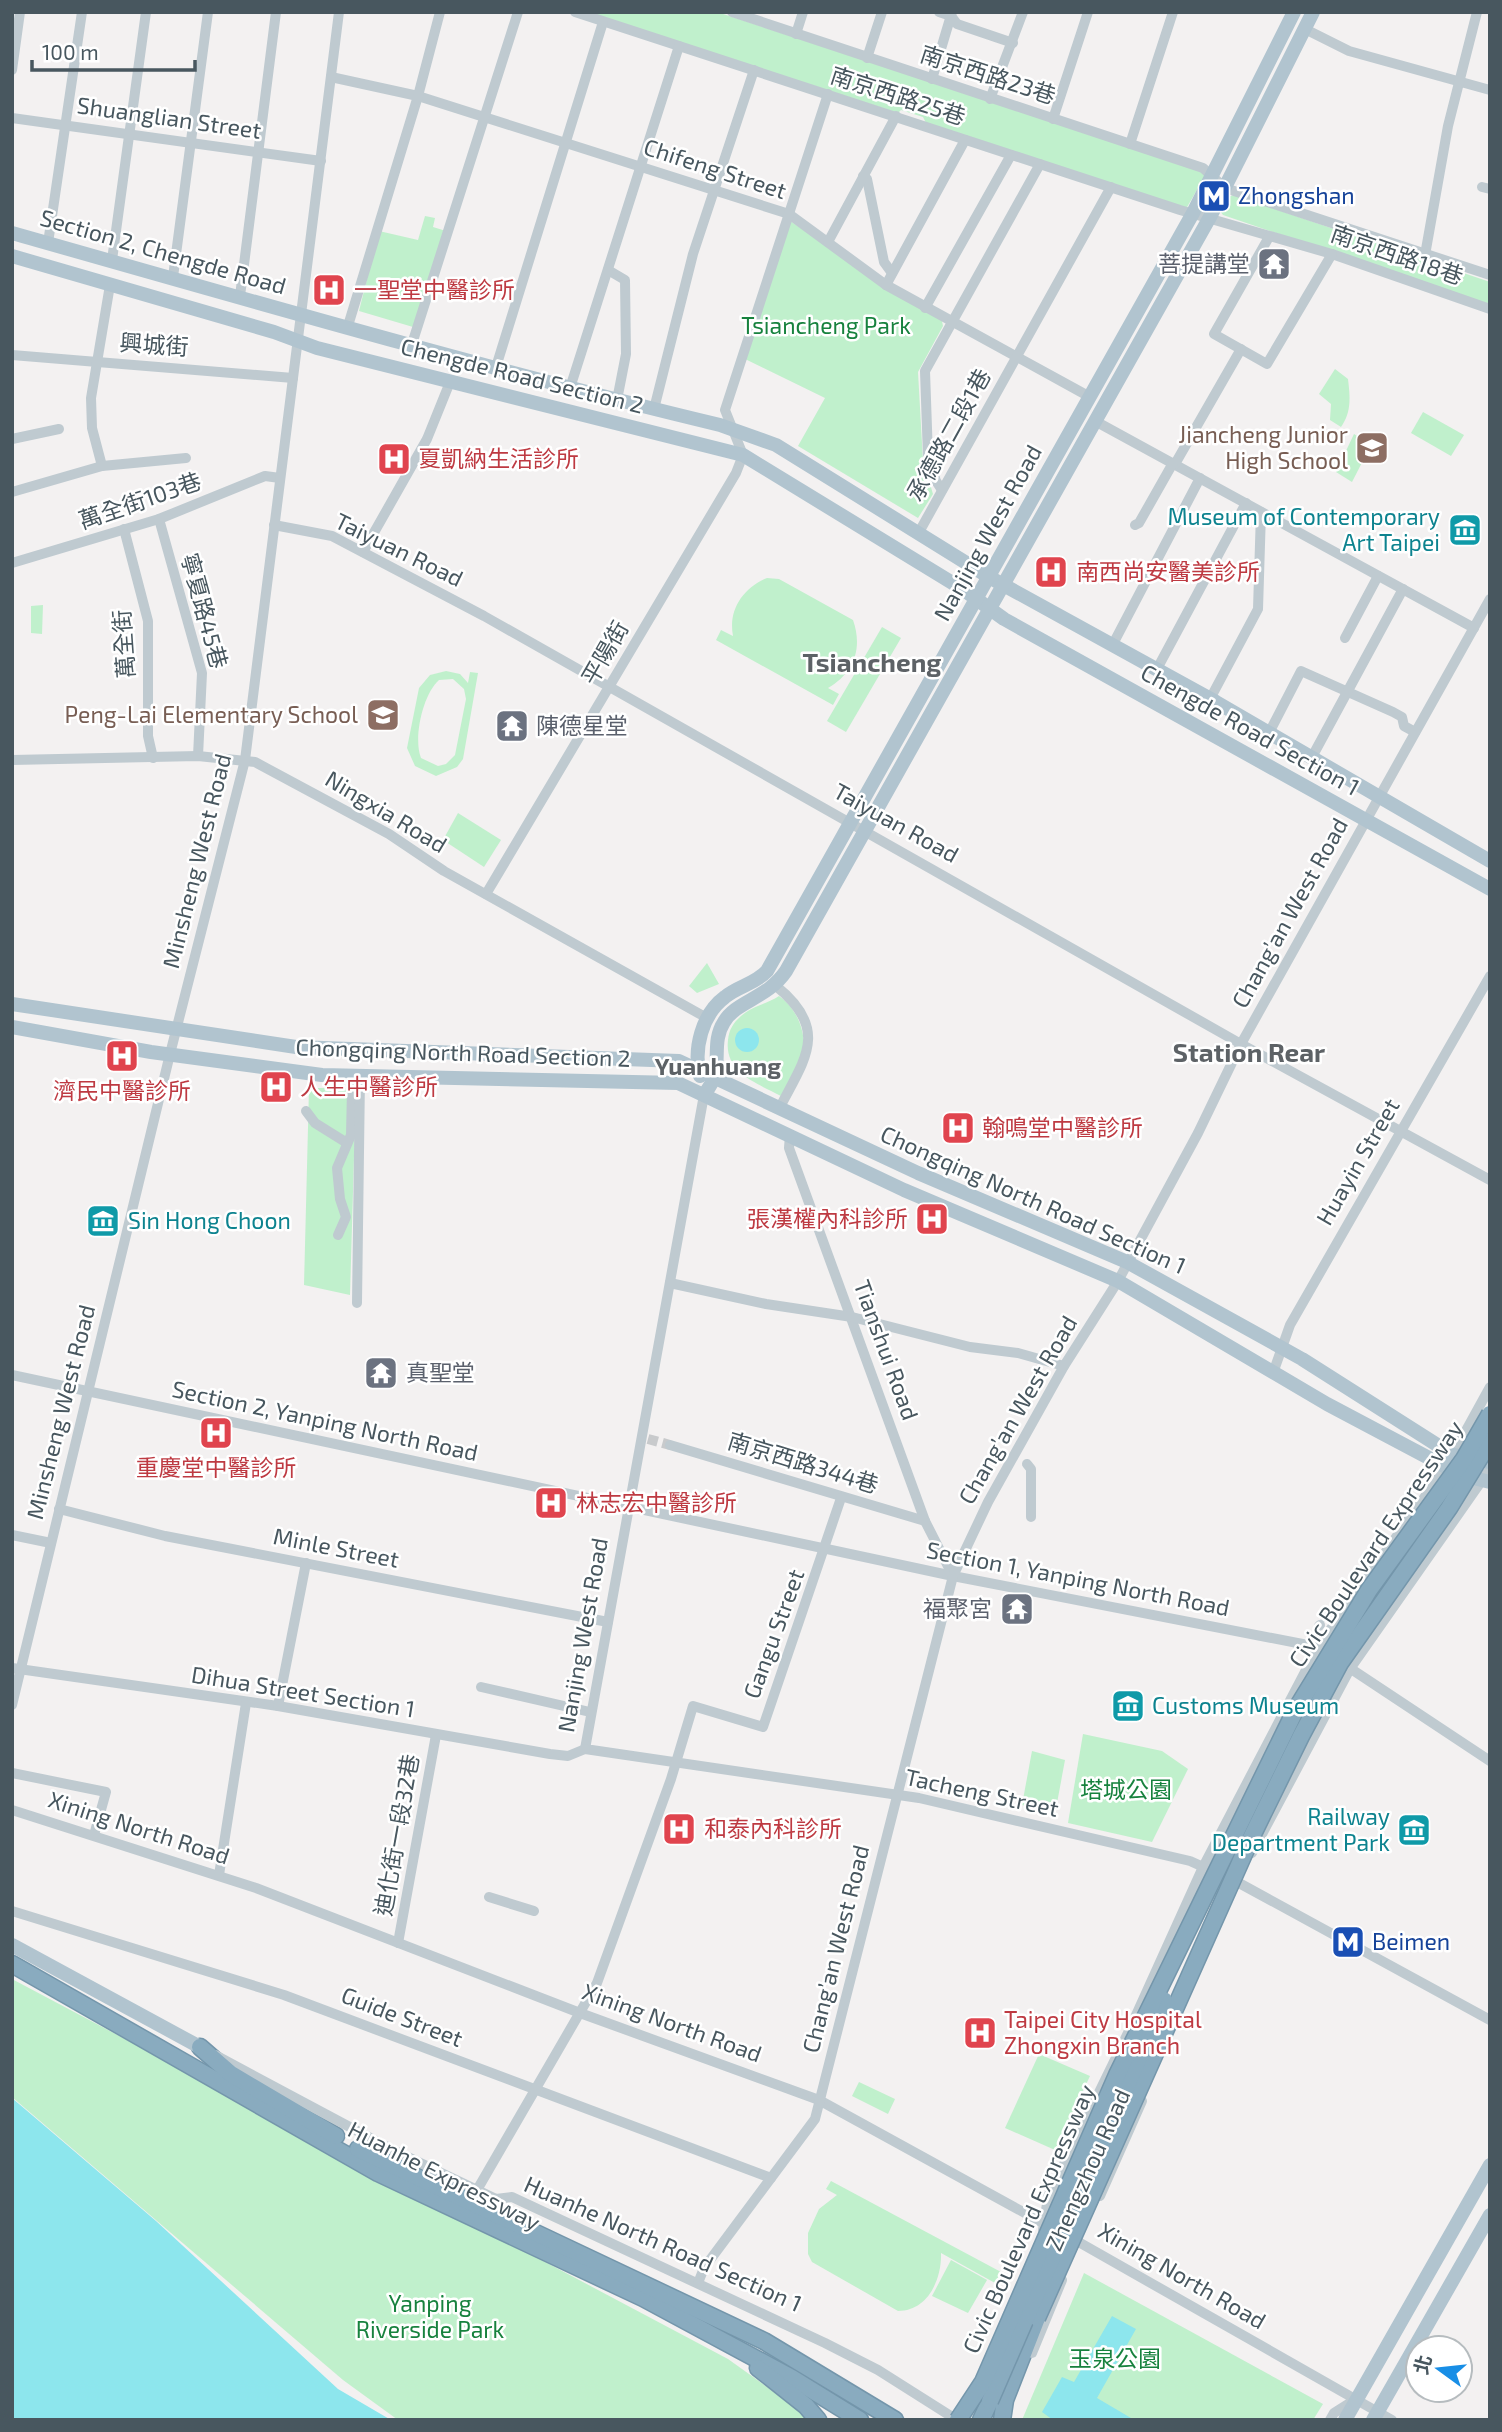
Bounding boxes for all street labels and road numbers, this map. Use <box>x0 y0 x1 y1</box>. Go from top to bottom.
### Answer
street label: 南京西路23巷 <box>917 39 1060 109</box>
street label: 南京西路25巷 <box>827 60 969 130</box>
street label: Shuanglian Street <box>75 90 263 144</box>
street label: Chifeng Street <box>640 132 790 204</box>
street label: Section 2, Chengde Road <box>37 203 289 300</box>
street label: 南京西路18巷 <box>1327 218 1467 290</box>
street label: 興城街 <box>119 328 189 360</box>
street label: Chengde Road Section 2 <box>398 331 646 419</box>
street label: 承德路二段1巷 <box>900 363 996 506</box>
street label: Nanjing West Road <box>927 440 1047 625</box>
street label: 萬全街103巷 <box>75 466 205 534</box>
street label: Taiyuan Road <box>331 506 468 592</box>
street label: 寧夏路45巷 <box>176 550 234 672</box>
street label: 萬全街 <box>107 609 139 679</box>
street label: 平陽街 <box>575 616 634 689</box>
street label: Chengde Road Section 1 <box>1136 657 1365 801</box>
street label: Minsheng West Road <box>156 751 236 971</box>
street label: Ningxia Road <box>321 764 452 858</box>
street label: Taiyuan Road <box>829 776 964 868</box>
street label: Chang’an West Road <box>1225 813 1353 1013</box>
street label: Chongqing North Road Section 2 <box>295 1032 631 1072</box>
street label: Huayin Street <box>1310 1093 1405 1230</box>
street label: Chongqing North Road Section 1 <box>876 1119 1190 1279</box>
street label: Tianshui Road <box>849 1276 925 1424</box>
street label: Minsheng West Road <box>20 1302 100 1522</box>
street label: Chang’an West Road <box>952 1310 1083 1509</box>
street label: Section 2, Yanping North Road <box>170 1374 481 1466</box>
street label: Civic Boulevard Expressway <box>1282 1415 1468 1672</box>
street label: 南京西路344巷 <box>725 1426 882 1498</box>
street label: Minle Street <box>271 1521 402 1573</box>
street label: Nanjing West Road <box>551 1535 613 1734</box>
street label: Section 1, Yanping North Road <box>924 1535 1232 1621</box>
street label: Gangu Street <box>737 1565 809 1702</box>
street label: Dihua Street Section 1 <box>189 1660 417 1723</box>
street label: 迪化街一段32巷 <box>368 1752 424 1918</box>
street label: Tacheng Street <box>903 1762 1062 1822</box>
street label: Xining North Road <box>45 1785 233 1870</box>
street label: Chang’an West Road <box>796 1842 874 2056</box>
street label: Xining North Road <box>579 1977 766 2068</box>
street label: Guide Street <box>338 1980 467 2052</box>
street label: Civic Boulevard Expressway <box>956 2080 1100 2357</box>
street label: Zhengzhou Road <box>1039 2084 1135 2255</box>
street label: Huanhe Expressway <box>344 2115 545 2236</box>
street label: Huanhe North Road Section 1 <box>520 2169 807 2317</box>
street label: Xining North Road <box>1094 2216 1271 2334</box>

